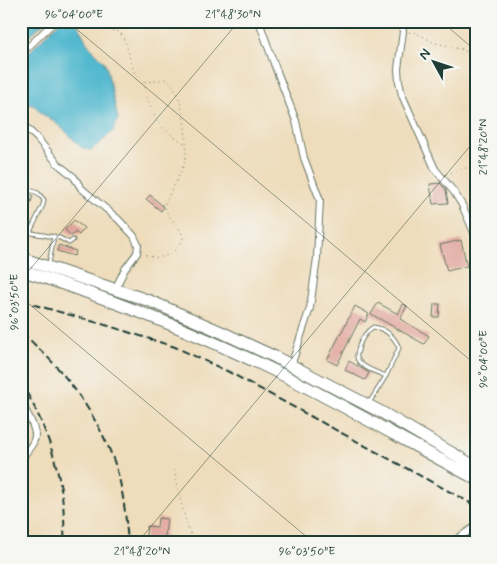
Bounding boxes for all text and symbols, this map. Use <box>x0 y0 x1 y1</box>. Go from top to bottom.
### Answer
text: 96°04'00"E <box>45 7 103 23</box>
text: 21°48'30"N <box>205 7 261 23</box>
north arrow <box>410 38 460 88</box>
text: N <box>415 45 435 64</box>
text: 21°48'20"N <box>476 119 492 175</box>
text: 96°03'50"E <box>7 274 23 330</box>
text: 96°04'00"E <box>476 330 492 388</box>
text: 21°48'20"N <box>114 544 170 560</box>
text: 96°03'50"E <box>279 544 335 560</box>

